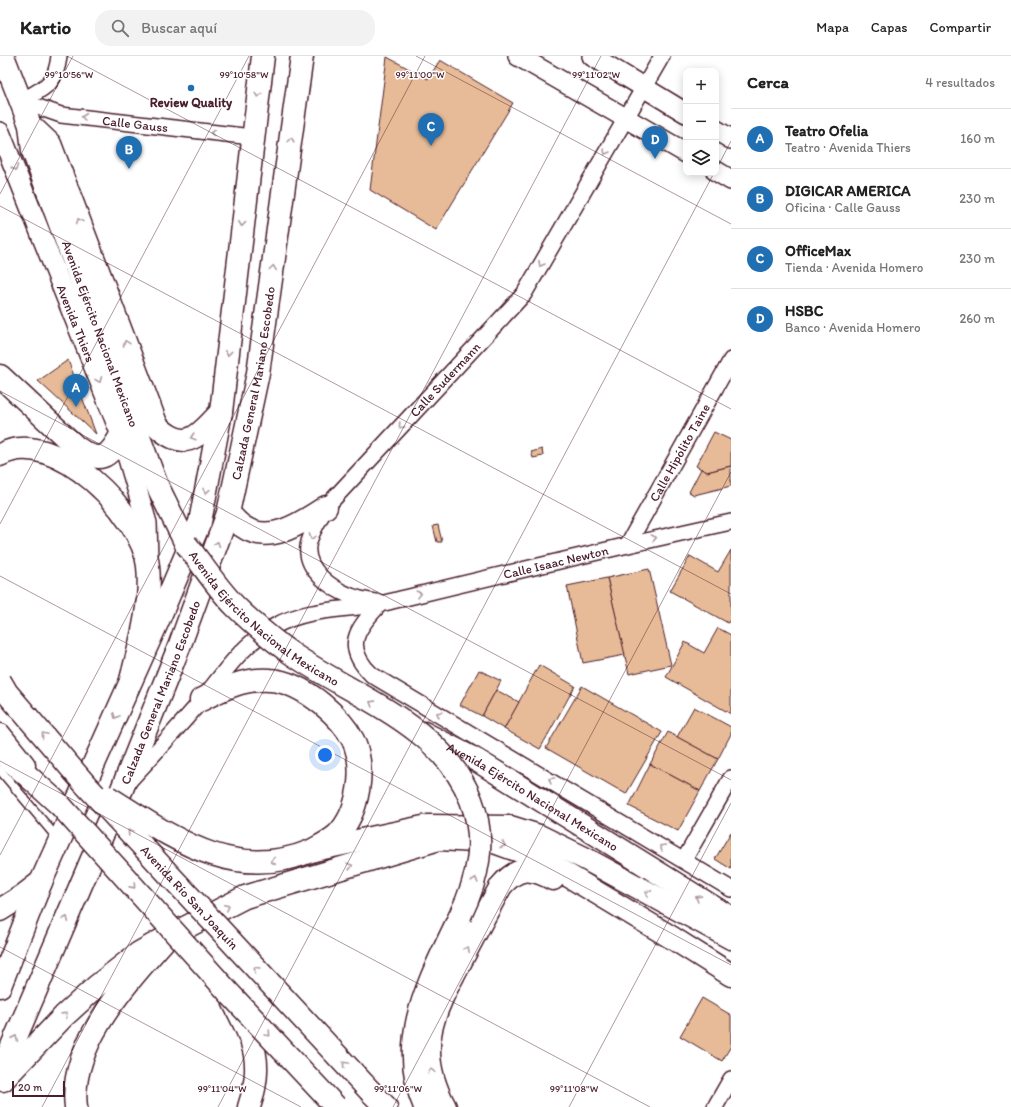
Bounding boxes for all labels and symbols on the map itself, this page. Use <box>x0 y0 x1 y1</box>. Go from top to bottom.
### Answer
text: 99°10'56"W <box>45 68 94 81</box>
text: 99°10'58"W <box>220 68 269 81</box>
text: 99°11'00"W <box>395 68 445 81</box>
text: 99°11'02"W <box>572 68 621 81</box>
marker: Review Quality <box>186 83 196 93</box>
one-way arrow <box>254 92 263 98</box>
place label: Review Quality <box>150 95 233 111</box>
street label: Calle Gauss <box>101 112 169 135</box>
one-way arrow <box>81 113 87 122</box>
pin: C <box>418 113 444 146</box>
pin: D <box>642 126 668 159</box>
one-way arrow <box>210 129 216 138</box>
pin: B <box>116 136 142 169</box>
one-way arrow <box>286 137 295 143</box>
one-way arrow <box>604 148 611 155</box>
one-way arrow <box>10 165 18 172</box>
one-way arrow <box>76 218 84 225</box>
one-way arrow <box>238 221 247 227</box>
street label: Avenida Ejército Nacional Mexicano <box>58 239 144 429</box>
one-way arrow <box>538 260 545 267</box>
one-way arrow <box>268 265 277 271</box>
street label: Avenida Thiers <box>54 282 99 364</box>
street label: Calzada General Mariano Escobedo <box>228 285 277 481</box>
street label: Calle Sudermann <box>407 338 483 420</box>
one-way arrow <box>122 340 130 347</box>
one-way arrow <box>223 350 232 356</box>
pin: A <box>63 374 89 407</box>
one-way arrow <box>95 376 103 383</box>
street label: Calle Hipólito Taine <box>646 401 713 504</box>
one-way arrow <box>398 421 406 429</box>
one-way arrow <box>189 432 196 441</box>
one-way arrow <box>202 488 210 494</box>
one-way arrow <box>308 533 316 540</box>
one-way arrow <box>651 535 658 543</box>
one-way arrow <box>213 541 221 548</box>
street label: Calle Isaac Newton <box>502 542 610 582</box>
street label: Avenida Ejército Nacional Mexicano <box>186 547 342 689</box>
one-way arrow <box>416 591 422 599</box>
street label: Calzada General Mariano Escobedo <box>117 598 203 786</box>
one-way arrow <box>369 700 376 707</box>
one-way arrow <box>436 711 443 718</box>
one-way arrow <box>112 712 120 719</box>
one-way arrow <box>41 732 48 740</box>
street label: Avenida Ejército Nacional Mexicano <box>445 739 622 854</box>
your location <box>315 745 335 765</box>
one-way arrow <box>548 777 555 785</box>
one-way arrow <box>127 829 135 837</box>
one-way arrow <box>499 841 506 849</box>
street label: Avenida Río San Joaquín <box>138 842 242 953</box>
one-way arrow <box>659 844 666 851</box>
one-way arrow <box>270 856 277 865</box>
one-way arrow <box>346 862 353 871</box>
one-way arrow <box>470 877 479 884</box>
one-way arrow <box>128 881 135 889</box>
one-way arrow <box>644 890 652 897</box>
one-way arrow <box>695 895 702 902</box>
one-way arrow <box>222 904 230 912</box>
one-way arrow <box>61 915 69 923</box>
one-way arrow <box>462 946 470 954</box>
one-way arrow <box>253 966 261 974</box>
one-way arrow <box>60 1012 68 1020</box>
one-way arrow <box>263 1029 270 1036</box>
one-way arrow <box>10 1035 18 1043</box>
one-way arrow <box>342 1061 350 1069</box>
one-way arrow <box>428 1068 436 1074</box>
scale bar <box>12 1079 65 1098</box>
text: 99°11'04"W <box>198 1082 247 1095</box>
text: 99°11'06"W <box>374 1082 423 1095</box>
text: 99°11'08"W <box>550 1082 599 1095</box>

